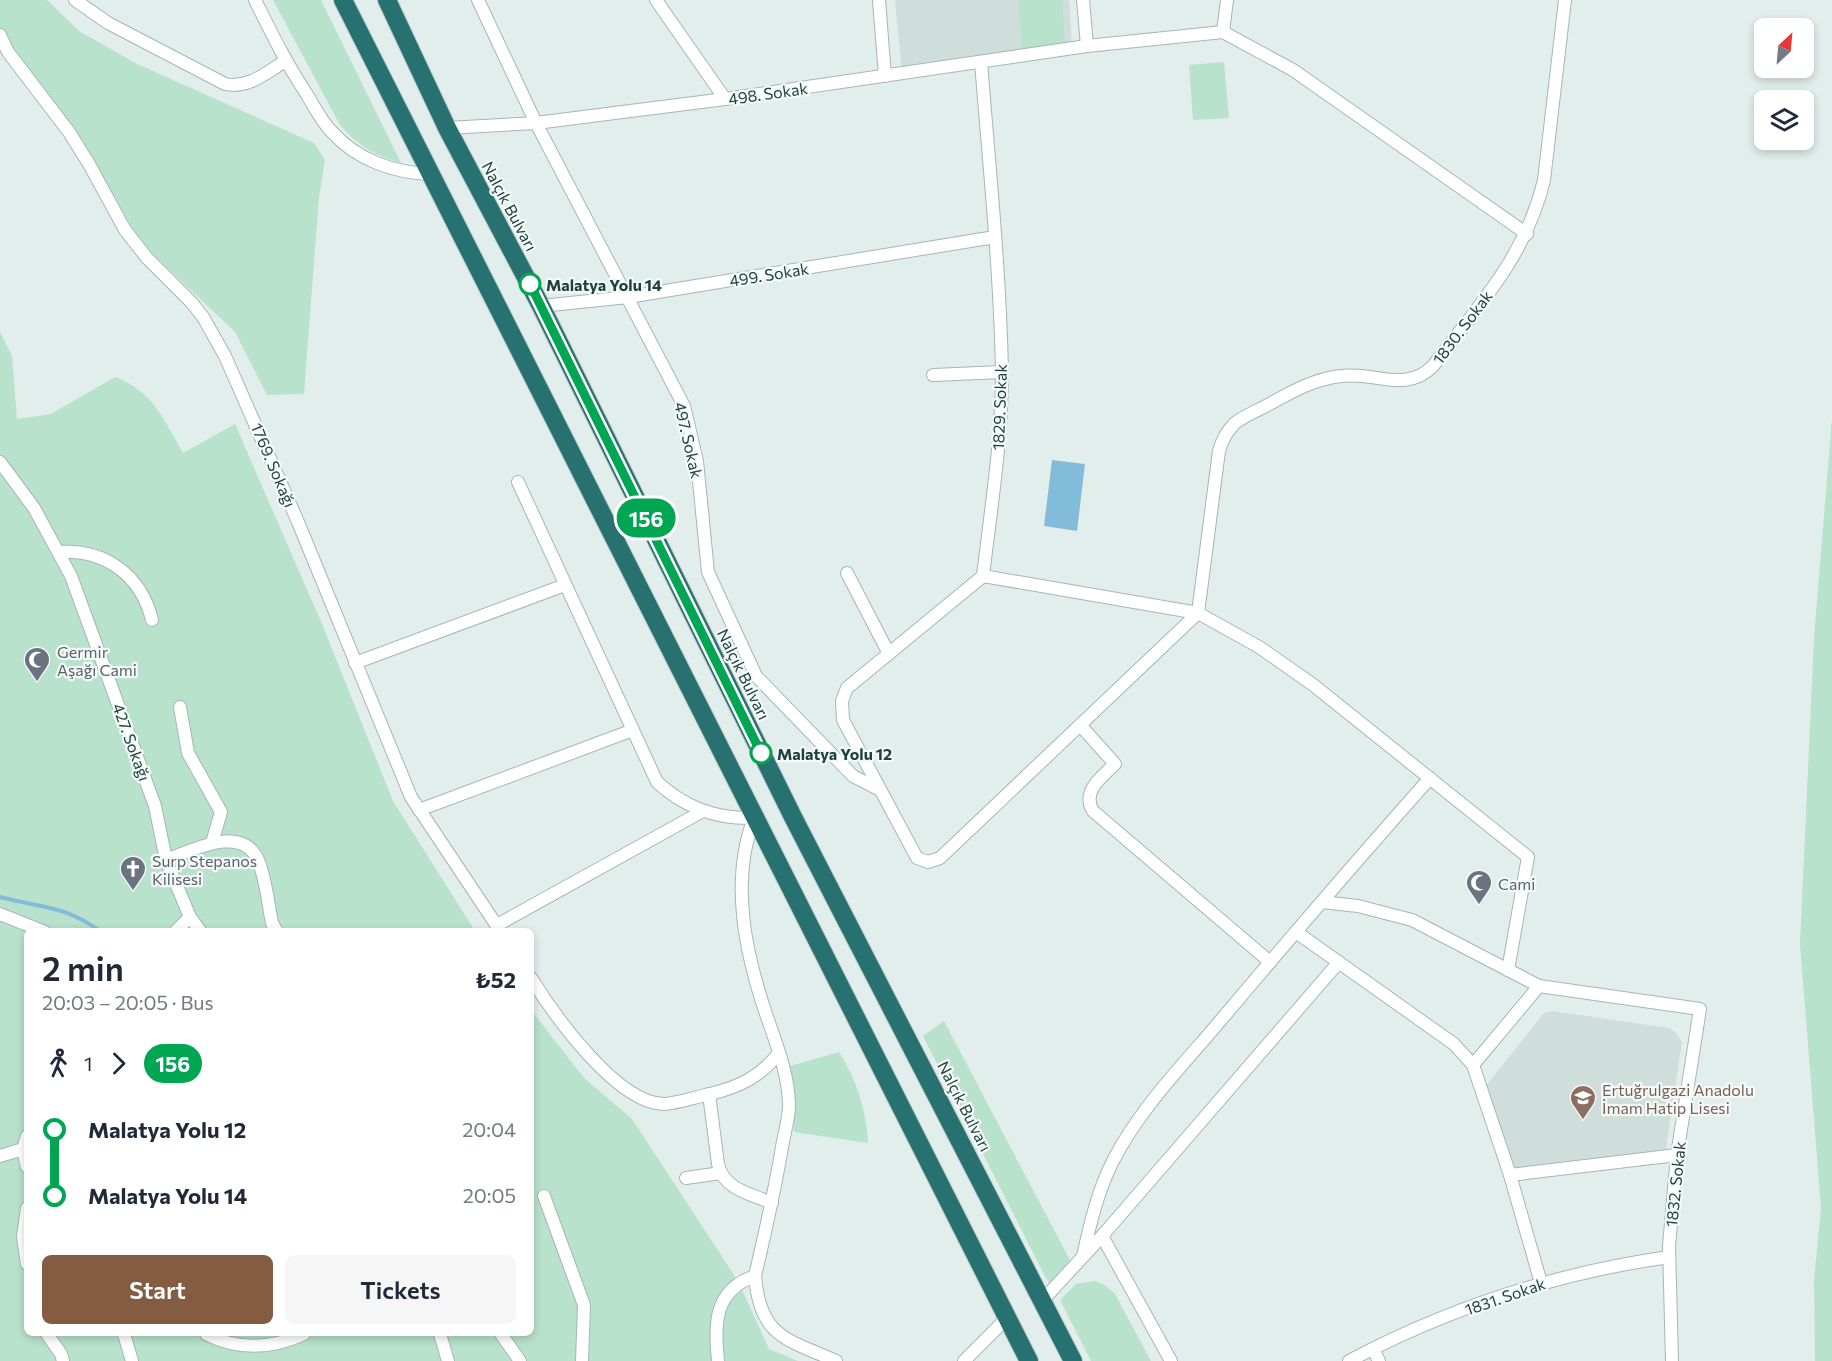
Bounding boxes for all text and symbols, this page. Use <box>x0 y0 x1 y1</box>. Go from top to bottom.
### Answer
north arrow <box>1754 18 1814 78</box>
map controls <box>1754 18 1814 150</box>
street label: 498. Sokak <box>727 78 809 108</box>
button: layers <box>1754 90 1814 150</box>
street label: Nalçık Bulvarı <box>478 158 542 254</box>
street label: 499. Sokak <box>728 258 810 290</box>
marker: Malatya Yolu 14 <box>519 273 541 295</box>
place label: Malatya Yolu 14 <box>546 275 662 294</box>
street label: 1830. Sokak <box>1428 286 1496 368</box>
street label: 1829. Sokak <box>988 363 1010 450</box>
street label: 497. Sokak <box>671 400 707 480</box>
street label: 1769. Sokağı <box>248 420 300 510</box>
line badge: 156 <box>612 498 680 538</box>
text: 156 <box>629 506 663 531</box>
street label: Nalçık Bulvarı <box>714 626 774 722</box>
place label: Germir Aşağı Cami <box>57 642 137 679</box>
mosque icon: Germir Aşağı Cami <box>22 645 52 683</box>
street label: 427. Sokağı <box>109 701 155 783</box>
marker: Malatya Yolu 12 <box>750 742 772 764</box>
place label: Malatya Yolu 12 <box>777 744 892 763</box>
place label: Surp Stepanos Kilisesi <box>152 851 257 888</box>
church icon: Surp Stepanos Kilisesi <box>118 854 148 892</box>
mosque icon: Cami <box>1464 868 1494 906</box>
place label: Cami <box>1498 874 1535 893</box>
text: 2 min <box>42 947 124 988</box>
text: ₺52 <box>475 966 516 993</box>
text: 20:03 – 20:05 · Bus <box>42 990 214 1014</box>
icon: walk <box>42 1047 75 1080</box>
icon: forward <box>102 1047 135 1080</box>
text: 1 <box>84 1051 93 1075</box>
text: 156 <box>156 1051 190 1076</box>
street label: Nalçık Bulvarı <box>934 1058 996 1154</box>
place label: Ertuğrulgazi Anadolu İmam Hatip Lisesi <box>1602 1080 1754 1117</box>
school or university icon: Ertuğrulgazi Anadolu İmam Hatip Lisesi <box>1568 1083 1598 1121</box>
text: Malatya Yolu 12 <box>88 1116 246 1143</box>
text: 20:04 <box>462 1117 516 1141</box>
street label: 1832. Sokak <box>1661 1140 1689 1228</box>
text: Malatya Yolu 14 <box>88 1182 247 1209</box>
text: 20:05 <box>463 1183 516 1207</box>
button: Start <box>42 1255 273 1324</box>
button: Tickets <box>285 1255 516 1324</box>
street label: 1831. Sokak <box>1462 1273 1548 1319</box>

